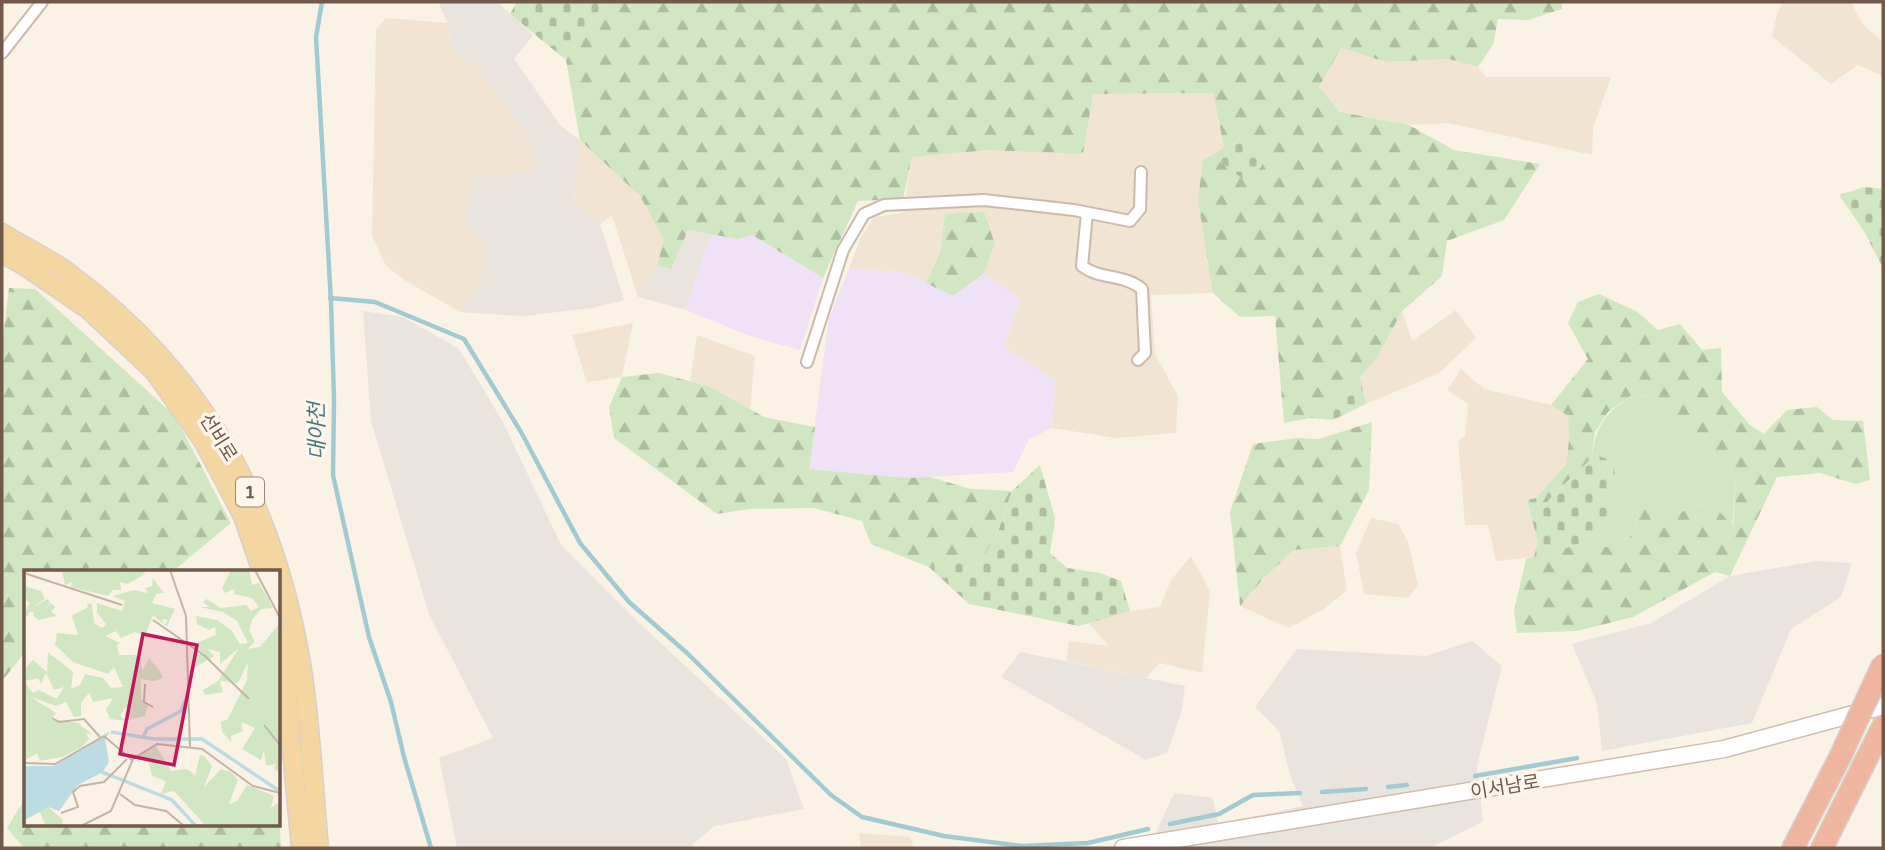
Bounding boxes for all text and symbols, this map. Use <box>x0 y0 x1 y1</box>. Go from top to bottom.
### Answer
water label: 대야천 <box>304 399 331 460</box>
street label: 선비로 <box>195 409 241 466</box>
road number: 1 <box>236 478 264 506</box>
inset map <box>24 570 280 826</box>
street label: 이서남로 <box>1469 771 1541 803</box>

